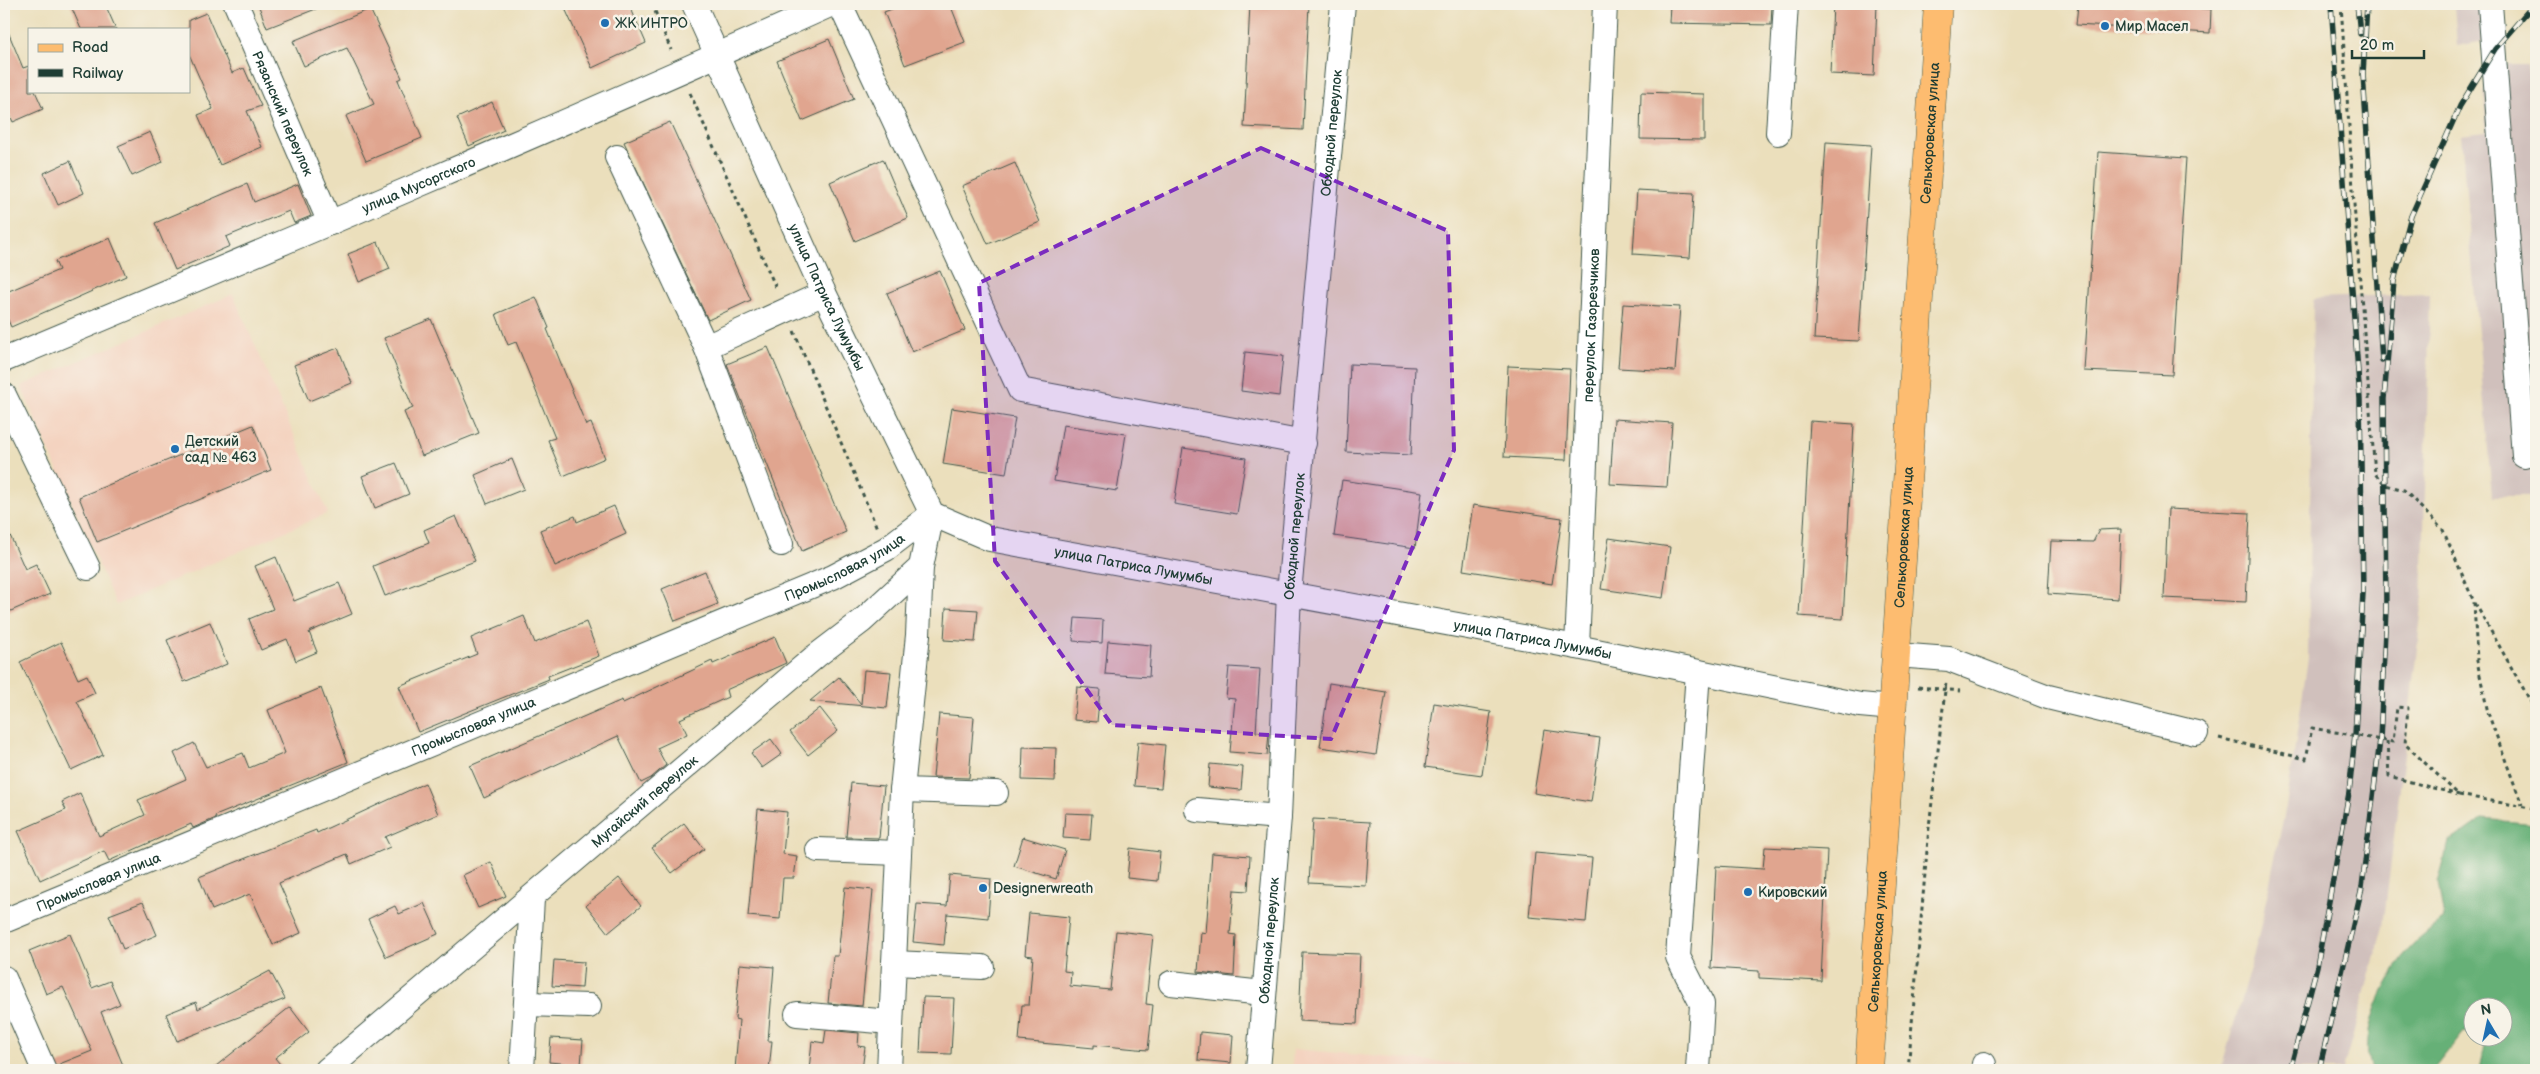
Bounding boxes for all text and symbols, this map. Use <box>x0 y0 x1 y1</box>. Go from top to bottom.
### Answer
place label: ЖК ИНТРО <box>615 15 688 32</box>
marker: ЖК ИНТРО <box>599 17 611 29</box>
place label: Мир Масел <box>2115 18 2189 35</box>
marker: Мир Масел <box>2099 20 2111 32</box>
legend <box>28 28 190 92</box>
scale bar <box>2352 28 2425 60</box>
text: 20 m <box>2360 36 2394 55</box>
text: Road <box>72 38 108 57</box>
street label: Рязанский переулок <box>248 48 317 179</box>
street label: Селькоровская улица <box>1917 61 1943 204</box>
text: Railway <box>72 64 123 83</box>
street label: Обходной переулок <box>1317 68 1346 197</box>
street label: улица Мусоргского <box>359 154 478 217</box>
street label: улица Патриса Лумумбы <box>785 221 869 374</box>
street label: переулок Газорезчиков <box>1580 247 1603 403</box>
place label: Детский сад № 463 <box>185 433 257 466</box>
marker: Детский сад № 463 <box>169 443 181 455</box>
street label: Селькоровская улица <box>1891 465 1917 609</box>
street label: Обходной переулок <box>1281 472 1309 600</box>
street label: Промысловая улица <box>782 529 909 605</box>
street label: улица Патриса Лумумбы <box>1053 543 1214 589</box>
street label: улица Патриса Лумумбы <box>1452 616 1613 663</box>
street label: Промысловая улица <box>409 693 539 760</box>
street label: Мугайский переулок <box>588 751 702 851</box>
street label: Промысловая улица <box>34 849 164 916</box>
street label: Селькоровская улица <box>1865 869 1891 1013</box>
street label: Обходной переулок <box>1256 876 1283 1005</box>
place label: Designerwreath <box>993 880 1094 897</box>
marker: Designerwreath <box>977 882 989 894</box>
place label: Кировский <box>1758 884 1828 901</box>
marker: Кировский <box>1742 886 1754 898</box>
north arrow <box>2462 996 2512 1046</box>
text: N <box>2480 1000 2493 1019</box>

